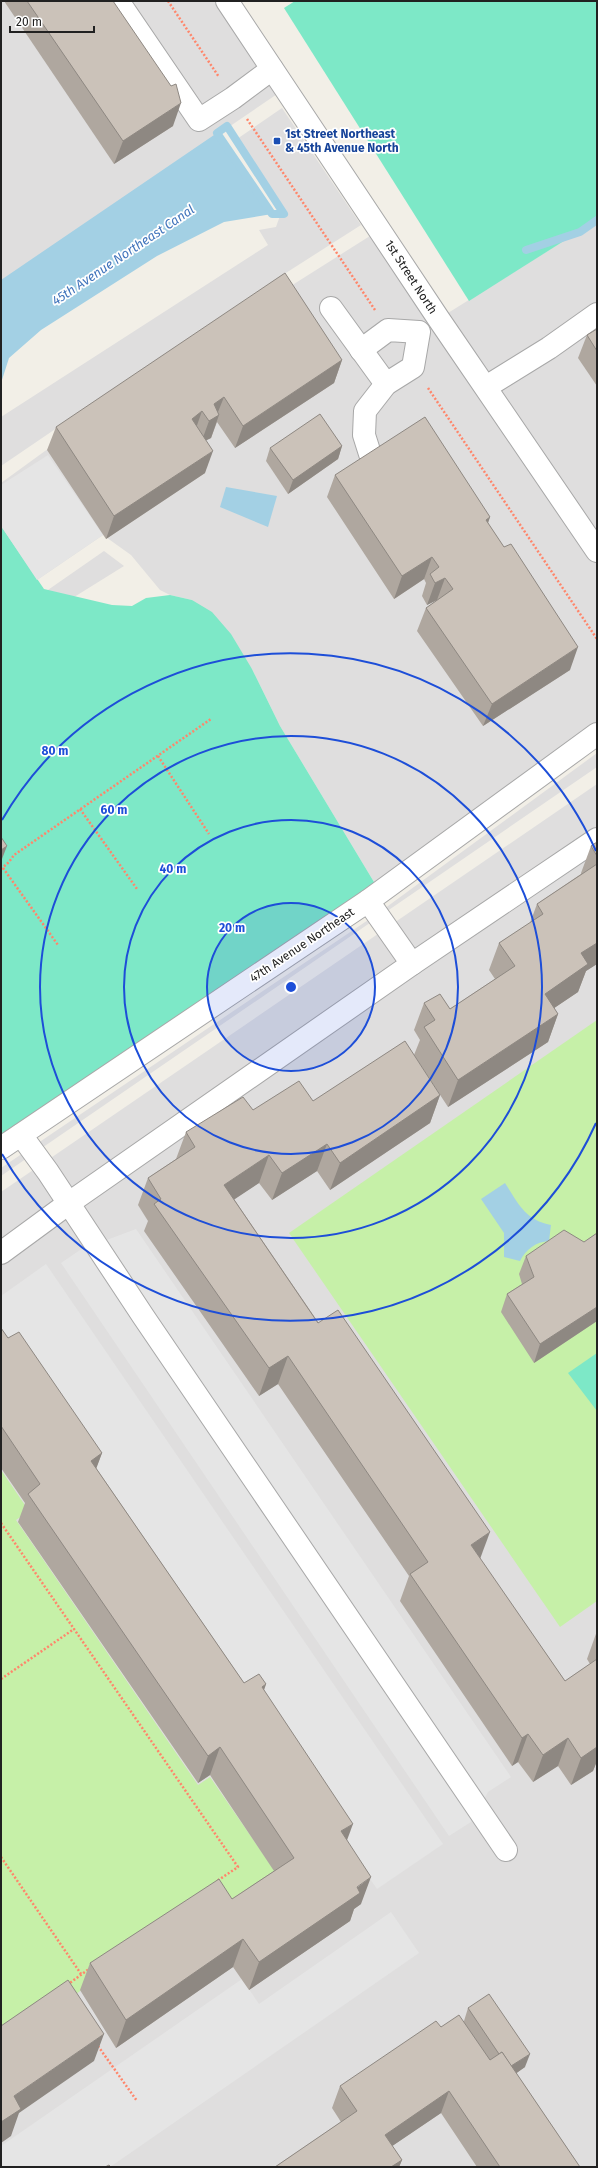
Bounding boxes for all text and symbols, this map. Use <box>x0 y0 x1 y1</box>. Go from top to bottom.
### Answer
scale bar <box>10 8 94 34</box>
text: 20 m <box>16 15 42 29</box>
place label: 1st Street Northeast & 45th Avenue North <box>285 127 399 155</box>
marker: 1st Street Northeast & 45th Avenue North <box>272 136 282 146</box>
water label: 45th Avenue Northeast Canal <box>49 202 197 308</box>
street label: 1st Street North <box>382 237 440 317</box>
text: 80 m <box>42 744 68 758</box>
text: 60 m <box>101 803 127 817</box>
text: 40 m <box>160 862 186 876</box>
street label: 47th Avenue Northeast <box>247 904 357 985</box>
text: 20 m <box>219 921 245 935</box>
centre of rings <box>284 980 298 994</box>

